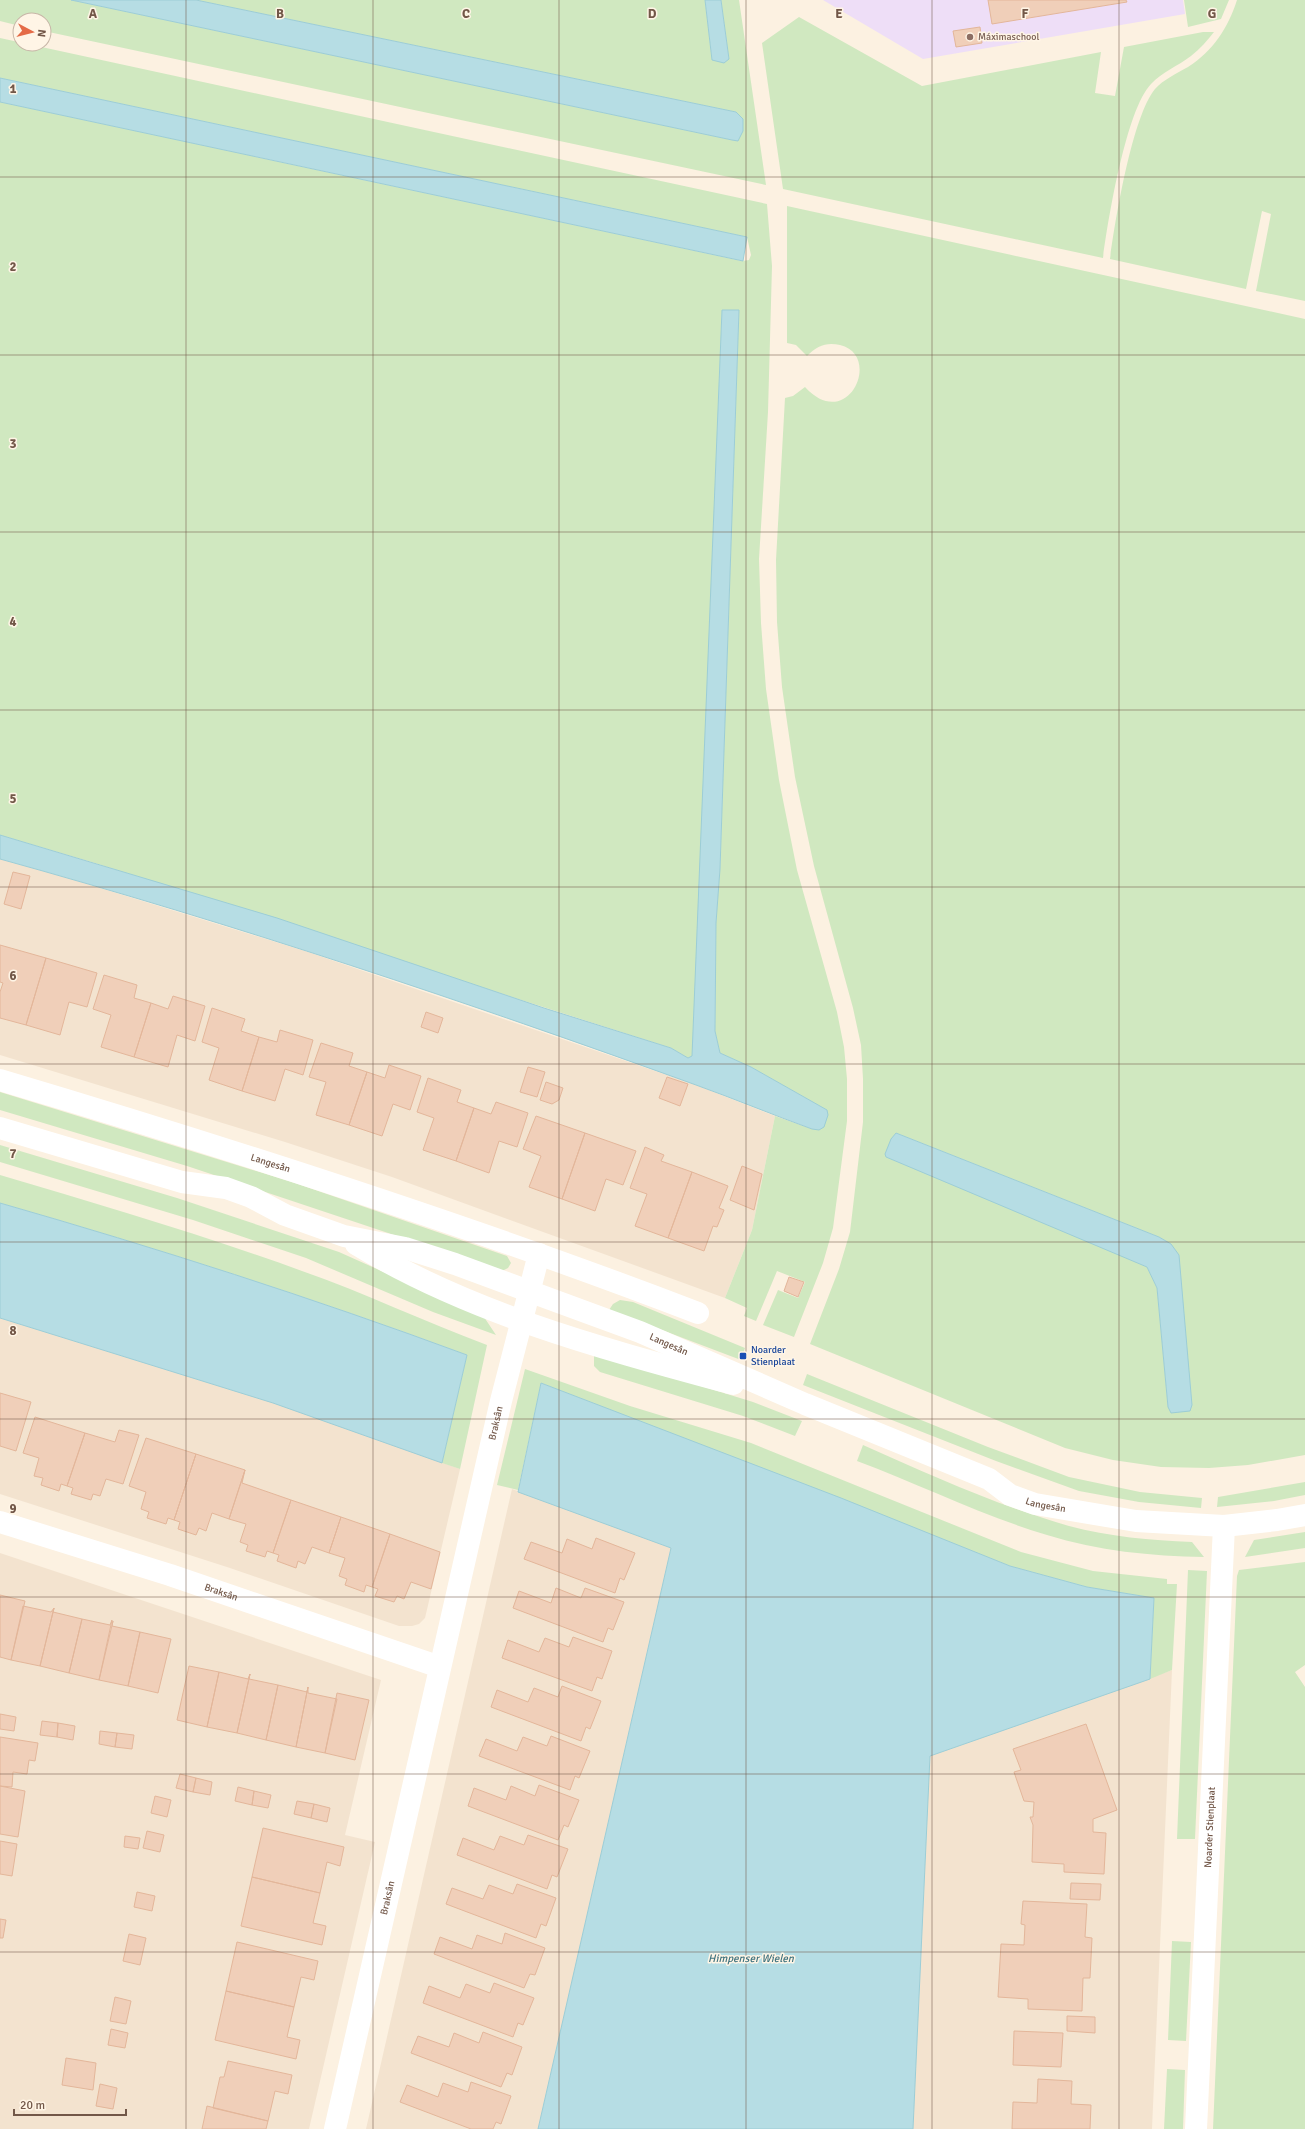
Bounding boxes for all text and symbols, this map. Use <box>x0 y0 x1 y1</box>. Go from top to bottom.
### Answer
text: A <box>89 6 98 22</box>
text: B <box>276 6 284 22</box>
text: C <box>462 6 470 22</box>
text: D <box>648 6 657 22</box>
text: E <box>835 6 843 22</box>
text: F <box>1022 6 1029 22</box>
text: G <box>1208 6 1216 22</box>
north arrow <box>12 12 52 52</box>
text: N <box>35 29 48 38</box>
place label: Máximaschool <box>978 31 1039 43</box>
marker: Máximaschool <box>965 32 975 42</box>
text: 1 <box>9 81 17 97</box>
text: 2 <box>9 259 17 275</box>
text: 3 <box>9 436 17 452</box>
text: 4 <box>9 614 17 630</box>
text: 5 <box>9 791 17 807</box>
text: 6 <box>9 968 17 984</box>
text: 7 <box>9 1146 17 1162</box>
street label: Langesân <box>249 1151 292 1175</box>
text: 8 <box>9 1323 17 1339</box>
street label: Langesân <box>648 1331 690 1358</box>
place label: Noarder Stienplaat <box>751 1344 796 1368</box>
marker: Noarder Stienplaat <box>738 1351 748 1361</box>
street label: Braksân <box>486 1405 506 1441</box>
street label: Langesân <box>1024 1495 1067 1515</box>
text: 9 <box>9 1501 17 1517</box>
street label: Braksân <box>203 1581 239 1604</box>
street label: Noarder Stienplaat <box>1202 1786 1218 1868</box>
street label: Braksân <box>378 1880 397 1916</box>
water label: Himpenser Wielen <box>708 1952 795 1965</box>
scale bar <box>14 2091 126 2117</box>
text: 20 m <box>20 2098 45 2113</box>

